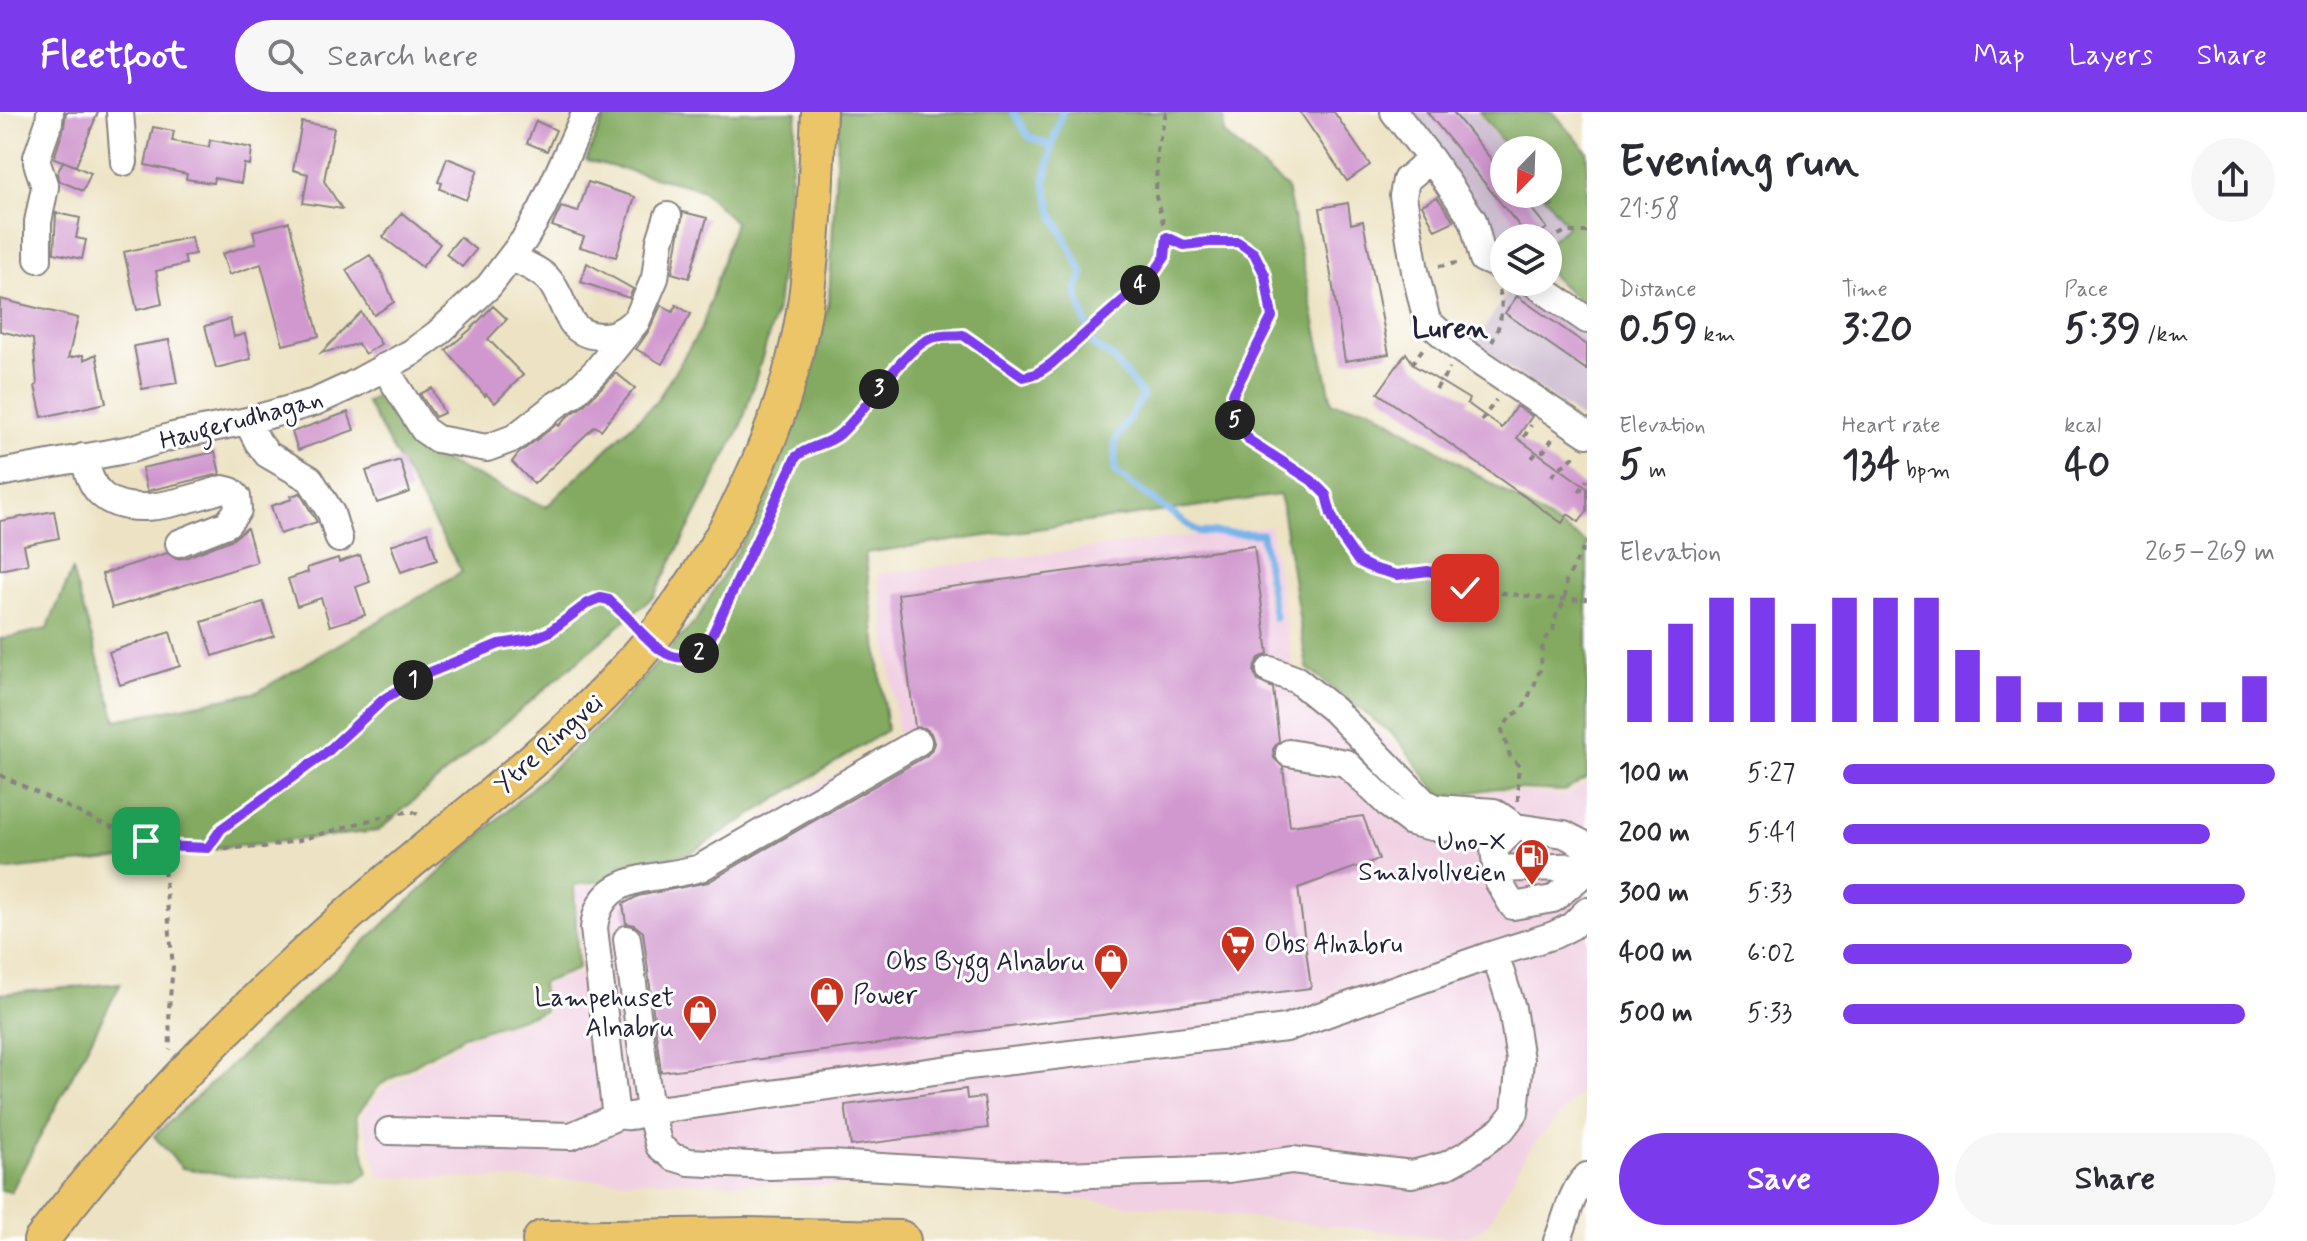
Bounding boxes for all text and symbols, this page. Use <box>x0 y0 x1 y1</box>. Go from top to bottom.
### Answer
search box <box>235 20 795 92</box>
text: Fleetfoot <box>40 32 187 81</box>
icon: search <box>263 34 307 78</box>
text: Search here <box>327 37 478 76</box>
text: Map <box>1974 38 2025 75</box>
text: Layers <box>2069 38 2153 75</box>
text: Share <box>2197 38 2267 75</box>
text: Evening run <box>1619 134 1859 192</box>
north arrow <box>1490 136 1562 208</box>
map controls <box>1490 136 1562 296</box>
button: share <box>2191 138 2275 222</box>
text: 21:58 <box>1619 193 1680 227</box>
button: layers <box>1490 224 1562 296</box>
pin: 4 <box>1120 265 1160 305</box>
text: 4 <box>1134 271 1146 299</box>
text: Distance <box>1619 276 1696 304</box>
text: Time <box>1842 276 1888 304</box>
text: Pace <box>2064 276 2108 304</box>
text: 0.59 <box>1619 304 1698 356</box>
text: 3:20 <box>1842 304 1913 356</box>
text: 5:39 <box>2064 304 2141 356</box>
district label: Luren <box>1412 311 1489 348</box>
text: km <box>1698 321 1736 349</box>
text: /km <box>2141 321 2189 349</box>
pin: 3 <box>859 369 899 409</box>
text: 3 <box>874 375 884 403</box>
street label: Haugerudhagan <box>156 383 328 462</box>
pin: 5 <box>1215 400 1255 440</box>
text: 5 <box>1228 406 1242 434</box>
text: Elevation <box>1619 412 1706 440</box>
text: Heart rate <box>1842 412 1940 440</box>
text: kcal <box>2064 412 2101 440</box>
text: 5 <box>1619 440 1643 492</box>
text: 134 <box>1842 440 1900 492</box>
text: 40 <box>2064 440 2111 492</box>
text: m <box>1643 457 1666 485</box>
text: bpm <box>1900 457 1950 485</box>
text: Elevation <box>1619 536 1721 570</box>
text: 265–269 m <box>2145 536 2275 570</box>
pin <box>1431 554 1499 622</box>
icon: check <box>1443 566 1487 610</box>
pin: 2 <box>679 633 719 673</box>
text: 2 <box>694 639 704 667</box>
pin: 1 <box>393 660 433 700</box>
text: 1 <box>408 666 418 694</box>
street label: Ytre Ringvei <box>488 687 612 804</box>
text: 100 m <box>1619 757 1689 791</box>
text: 5:27 <box>1747 757 1795 791</box>
pin <box>112 807 180 875</box>
text: 200 m <box>1619 817 1690 851</box>
text: 5:41 <box>1747 817 1796 851</box>
icon: arrive <box>124 819 168 863</box>
place label: Uno-X Smalvollveien <box>1358 826 1506 890</box>
fuel station icon: Uno-X Smalvollveien <box>1513 837 1551 887</box>
text: 300 m <box>1619 877 1689 911</box>
text: 5:33 <box>1747 877 1792 911</box>
supermarket icon: Obs Alnabru <box>1219 924 1257 974</box>
place label: Obs Alnabru <box>1264 928 1403 962</box>
text: 400 m <box>1619 937 1692 971</box>
text: 6:02 <box>1747 937 1796 971</box>
shop icon: Obs Bygg Alnabru <box>1092 942 1130 992</box>
place label: Obs Bygg Alnabru <box>885 946 1085 983</box>
shop icon: Power <box>808 975 846 1025</box>
place label: Power <box>853 979 918 1013</box>
place label: Lampehuset Alnabru <box>534 982 674 1046</box>
shop icon: Lampehuset Alnabru <box>681 993 719 1043</box>
text: 500 m <box>1619 997 1693 1031</box>
text: 5:33 <box>1747 997 1792 1031</box>
button: Save <box>1619 1133 1939 1225</box>
button: Share <box>1955 1133 2275 1225</box>

